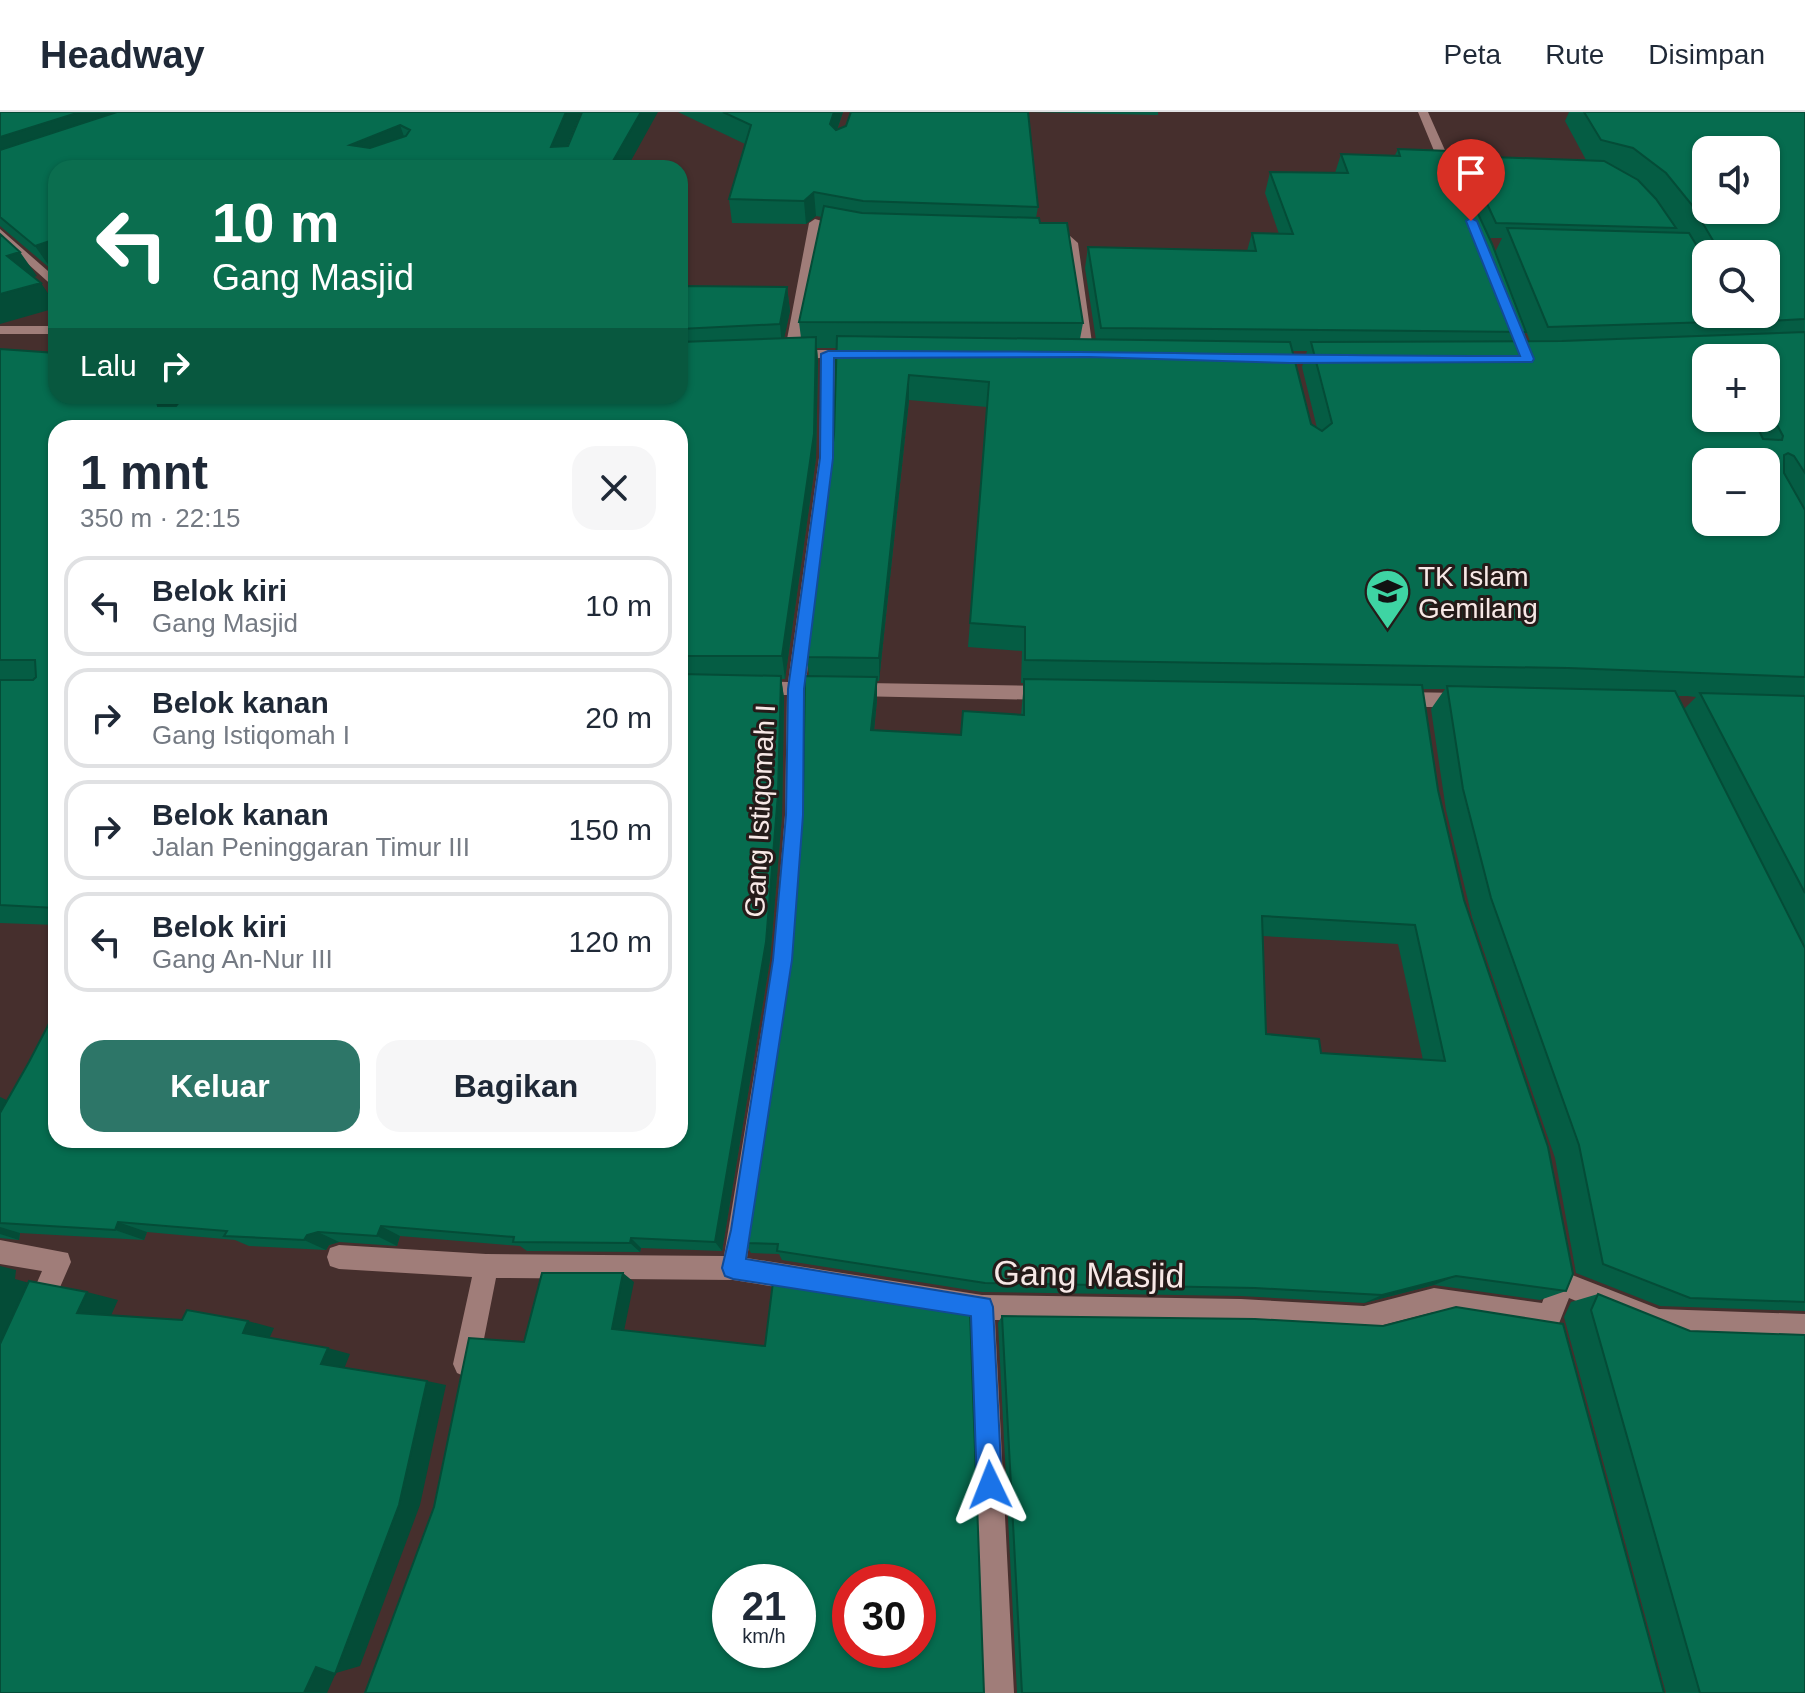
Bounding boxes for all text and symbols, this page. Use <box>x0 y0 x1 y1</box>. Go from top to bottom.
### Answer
text: Headway <box>40 34 205 76</box>
text: Peta <box>1444 39 1501 70</box>
text: Rute <box>1545 39 1604 70</box>
text: Disimpan <box>1648 39 1765 70</box>
map controls <box>1692 136 1780 536</box>
button: sound <box>1692 136 1780 224</box>
pin <box>1437 139 1505 221</box>
icon: arrive <box>1449 151 1493 195</box>
text: 10 m <box>212 191 340 254</box>
icon: left <box>80 192 184 296</box>
button: search <box>1692 240 1780 328</box>
text: Gang Masjid <box>212 257 414 298</box>
icon: right <box>153 344 197 388</box>
button: + <box>1692 344 1780 432</box>
text: Lalu <box>80 349 137 382</box>
text: 1 mnt <box>80 446 208 499</box>
button: close <box>572 446 656 530</box>
button: − <box>1692 448 1780 536</box>
text: 350 m · 22:15 <box>80 503 240 533</box>
place label: TK Islam Gemilang <box>1418 561 1538 624</box>
school or university icon: TK Islam Gemilang <box>1363 568 1411 631</box>
text: Belok kiri <box>152 574 287 607</box>
icon: left <box>84 584 128 628</box>
text: 10 m <box>585 589 652 622</box>
text: Gang Masjid <box>152 608 298 638</box>
text: Belok kanan <box>152 686 329 719</box>
icon: right <box>84 696 128 740</box>
text: 20 m <box>585 701 652 734</box>
street label: Gang Istiqomah I <box>739 704 781 918</box>
text: Gang Istiqomah I <box>152 720 350 750</box>
text: Belok kanan <box>152 798 329 831</box>
icon: right <box>84 808 128 852</box>
text: 150 m <box>569 813 652 846</box>
text: Jalan Peninggaran Timur III <box>152 832 470 862</box>
text: Belok kiri <box>152 910 287 943</box>
icon: left <box>84 920 128 964</box>
text: 120 m <box>569 925 652 958</box>
text: Gang An-Nur III <box>152 944 333 974</box>
button: Keluar <box>80 1040 360 1132</box>
button: Bagikan <box>376 1040 656 1132</box>
street label: Gang Masjid <box>993 1253 1185 1295</box>
position arrow <box>948 1443 1032 1527</box>
speed limit sign: 30 <box>832 1564 936 1668</box>
text: 21 <box>742 1584 786 1628</box>
text: km/h <box>742 1625 786 1647</box>

